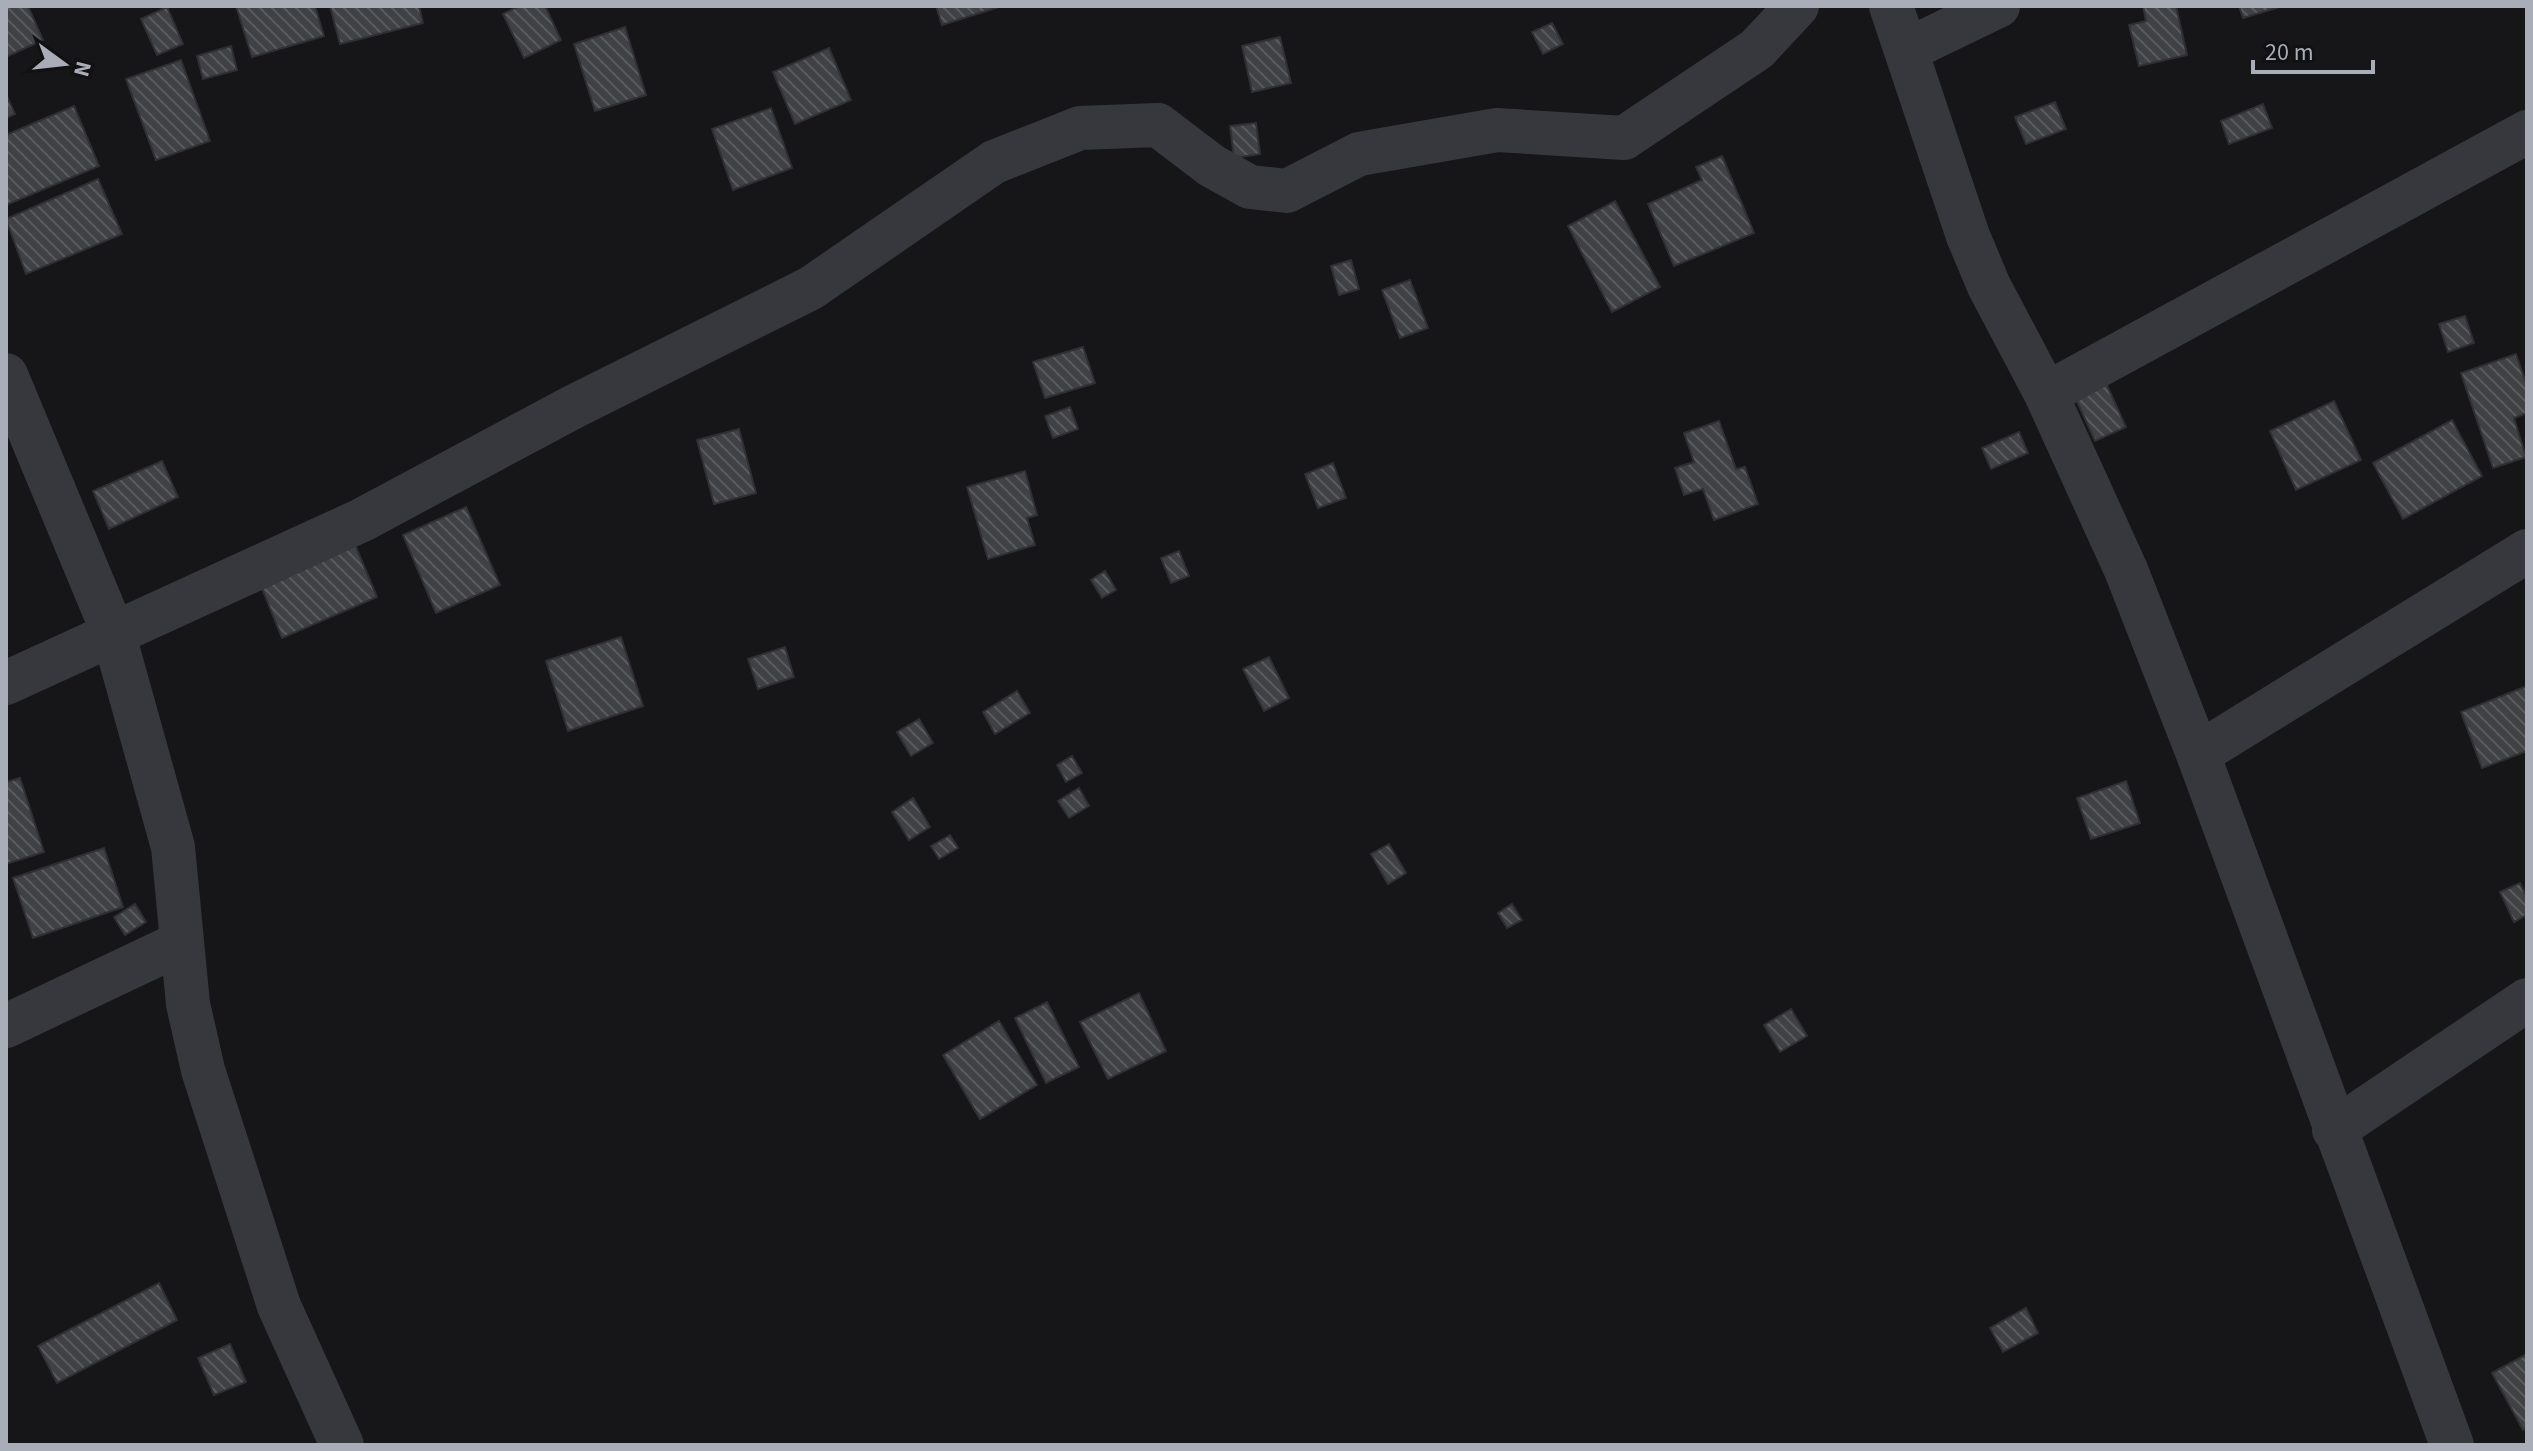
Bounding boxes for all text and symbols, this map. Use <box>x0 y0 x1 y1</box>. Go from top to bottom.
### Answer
north arrow <box>24 24 104 104</box>
scale bar <box>2253 24 2373 74</box>
text: 20 m <box>2265 35 2314 70</box>
text: N <box>65 58 100 80</box>

